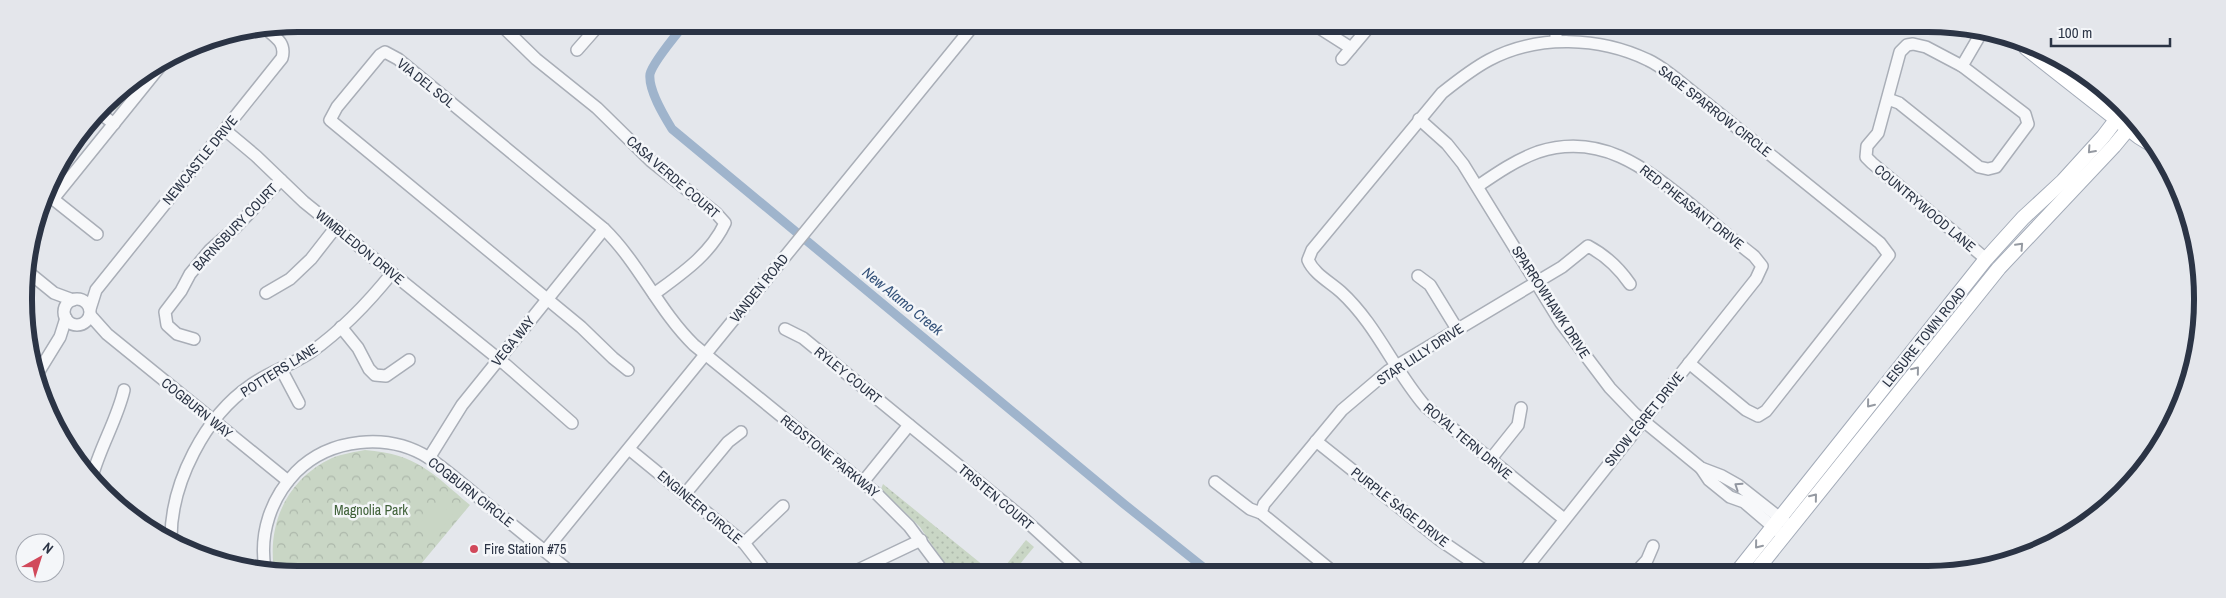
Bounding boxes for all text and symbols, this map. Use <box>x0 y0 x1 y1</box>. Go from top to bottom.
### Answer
scale bar <box>2051 15 2170 47</box>
text: 100 m <box>2058 22 2092 43</box>
street label: VIA DEL SOL <box>393 54 459 112</box>
street label: SAGE SPARROW CIRCLE <box>1655 61 1775 161</box>
street label: NEWCASTLE DRIVE <box>158 112 242 208</box>
street label: CASA VERDE COURT <box>623 132 723 222</box>
one-way arrow <box>2088 144 2097 153</box>
street label: COUNTRYWOOD LANE <box>1871 160 1979 256</box>
street label: RED PHEASANT DRIVE <box>1636 161 1748 253</box>
street label: BARNSBURY COURT <box>189 179 281 275</box>
street label: WIMBLEDON DRIVE <box>312 206 408 288</box>
street label: SPARROWHAWK DRIVE <box>1508 242 1594 362</box>
one-way arrow <box>2014 242 2023 251</box>
street label: VANDEN ROAD <box>726 250 792 326</box>
water label: New Alamo Creek <box>858 262 948 341</box>
street label: LEISURE TOWN ROAD <box>1878 283 1970 391</box>
street label: VEGA WAY <box>487 312 539 370</box>
street label: STAR LILLY DRIVE <box>1373 319 1467 389</box>
street label: POTTERS LANE <box>237 339 321 401</box>
street label: RYLEY COURT <box>811 342 885 408</box>
one-way arrow <box>1910 367 1918 376</box>
street label: SNOW EGRET DRIVE <box>1600 368 1688 470</box>
street label: COGBURN WAY <box>158 374 237 443</box>
one-way arrow <box>1868 398 1876 407</box>
street label: ROYAL TERN DRIVE <box>1420 399 1516 483</box>
street label: REDSTONE PARKWAY <box>777 411 883 502</box>
street label: COGBURN CIRCLE <box>424 453 518 531</box>
street label: TRISTEN COURT <box>955 460 1037 534</box>
street label: PURPLE SAGE DRIVE <box>1347 463 1453 551</box>
street label: ENGINEER CIRCLE <box>654 466 746 548</box>
one-way arrow <box>1734 483 1744 492</box>
one-way arrow <box>1808 494 1816 503</box>
park label: Magnolia Park <box>334 501 408 519</box>
north arrow <box>15 533 65 583</box>
text: N <box>39 538 57 558</box>
one-way arrow <box>1755 539 1763 548</box>
place label: Fire Station #75 <box>484 540 566 558</box>
marker: Fire Station #75 <box>468 543 480 555</box>

